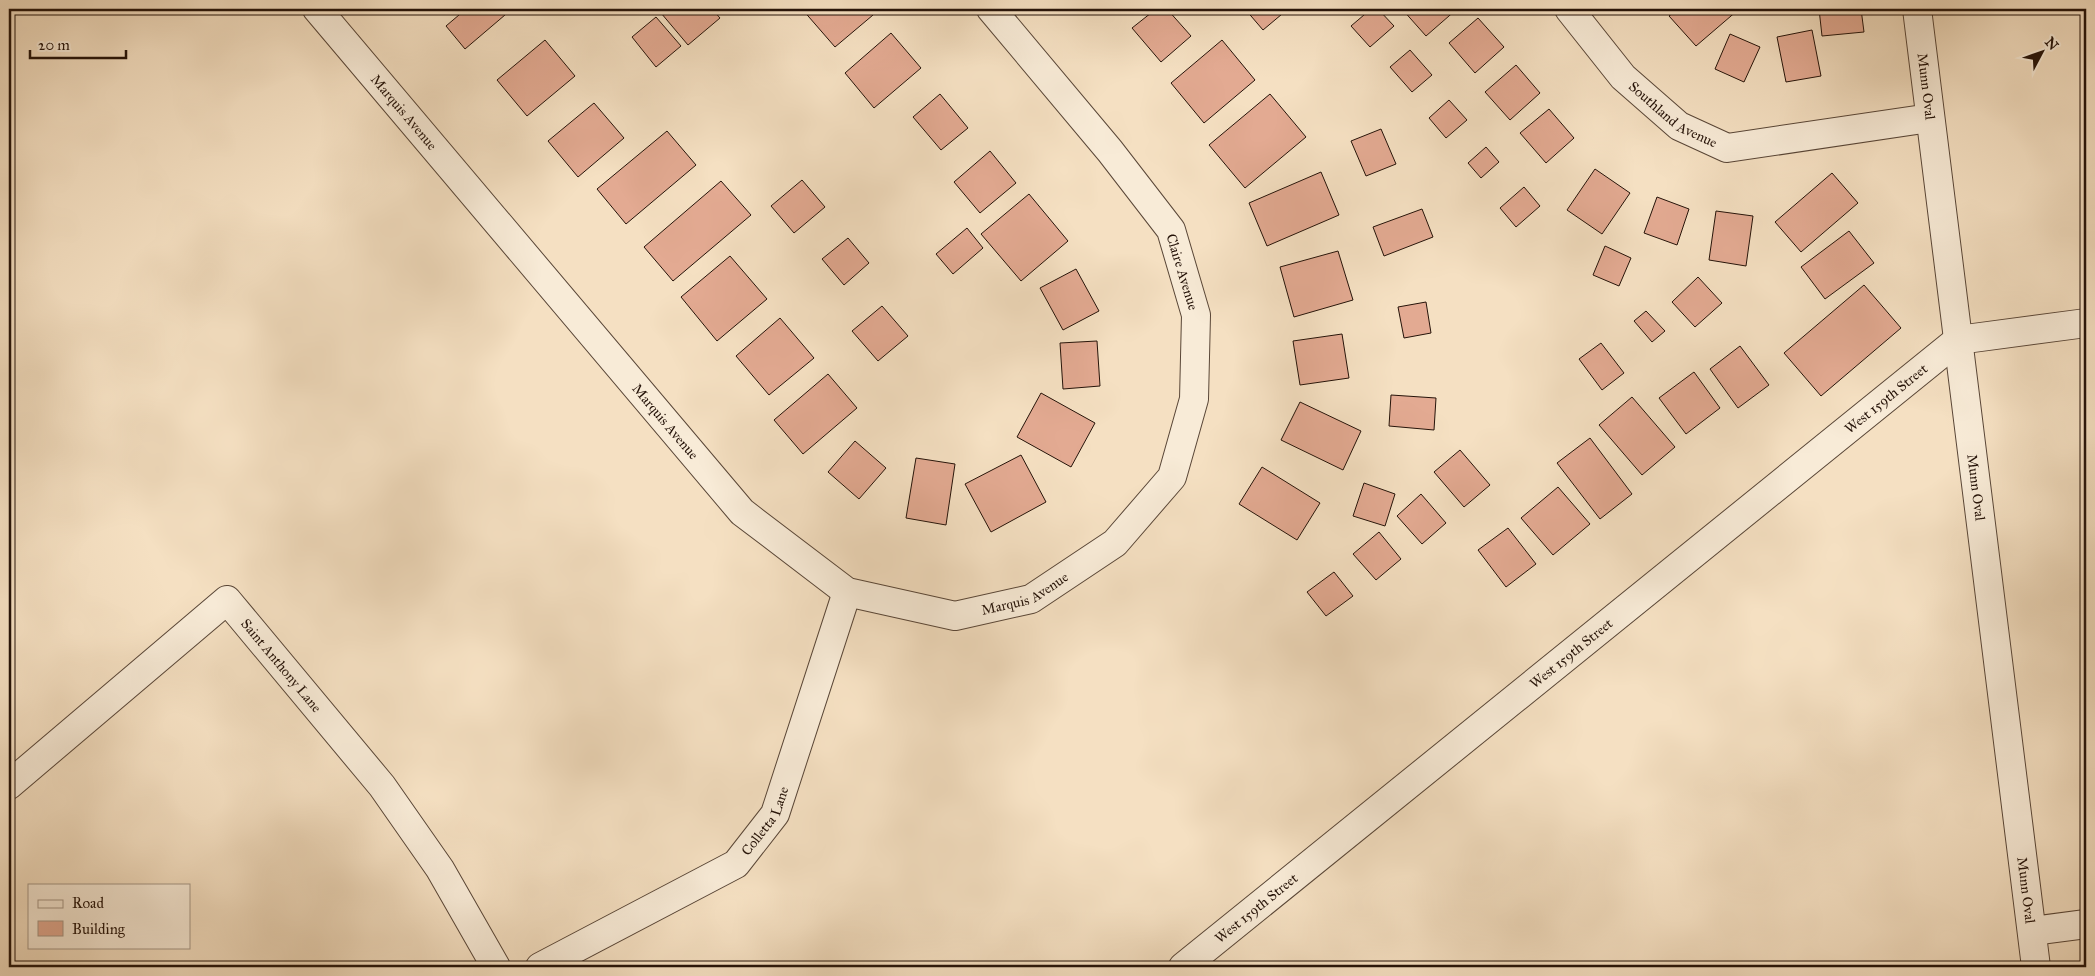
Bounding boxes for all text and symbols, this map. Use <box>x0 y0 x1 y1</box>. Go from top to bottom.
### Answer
scale bar <box>30 28 126 60</box>
north arrow <box>2018 28 2068 78</box>
text: N <box>2041 34 2062 54</box>
text: 20 m <box>38 36 70 54</box>
street label: Munn Oval <box>1914 52 1939 121</box>
street label: Marquis Avenue <box>367 71 441 154</box>
street label: Southland Avenue <box>1625 78 1720 151</box>
street label: Claire Avenue <box>1162 232 1202 312</box>
street label: West 159th Street <box>1841 360 1931 437</box>
street label: Marquis Avenue <box>629 380 702 463</box>
street label: Munn Oval <box>1964 453 1989 522</box>
street label: Marquis Avenue <box>979 568 1072 618</box>
street label: Saint Anthony Lane <box>238 615 325 716</box>
street label: West 159th Street <box>1526 615 1616 692</box>
street label: Colletta Lane <box>737 784 792 859</box>
street label: Munn Oval <box>2014 856 2039 925</box>
street label: West 159th Street <box>1211 869 1301 946</box>
legend <box>28 884 190 948</box>
text: Road <box>72 894 104 912</box>
text: Building <box>72 920 126 938</box>

